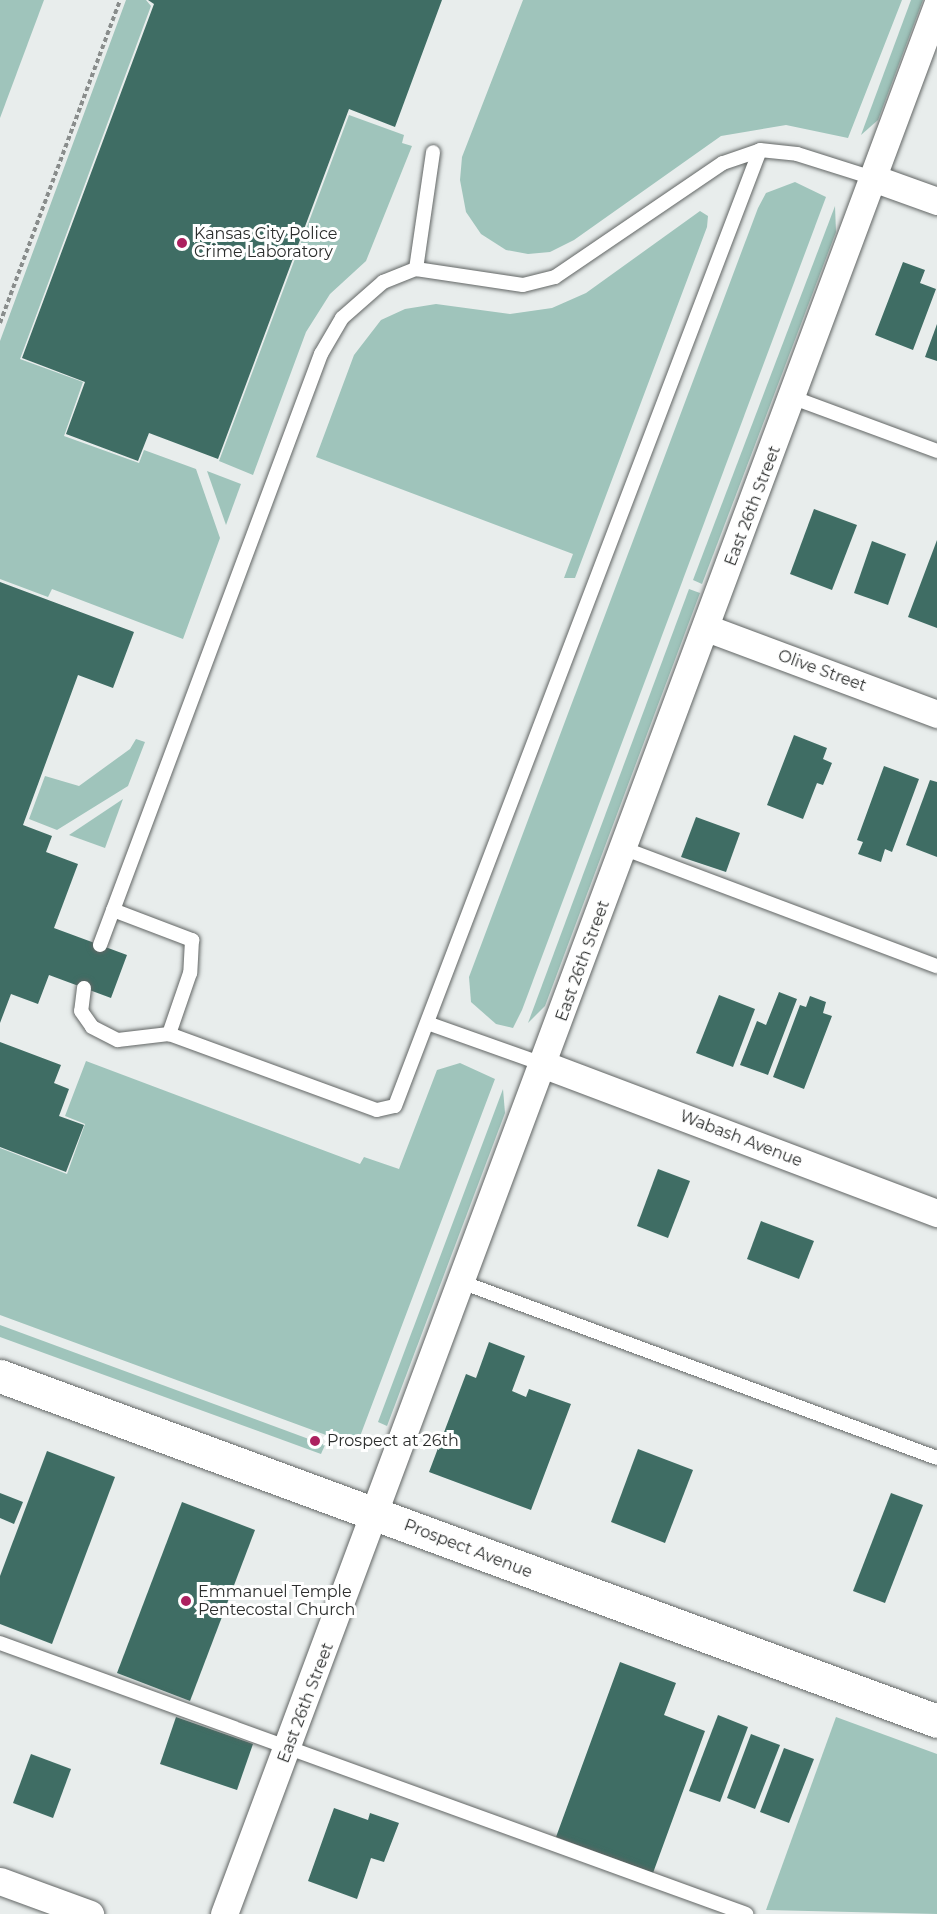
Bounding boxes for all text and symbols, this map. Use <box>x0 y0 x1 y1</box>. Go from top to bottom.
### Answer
place label: Kansas City Police Crime Laboratory <box>194 224 337 262</box>
marker: Kansas City Police Crime Laboratory <box>175 236 189 250</box>
street label: East 26th Street <box>721 443 785 569</box>
street label: Olive Street <box>775 646 869 696</box>
street label: East 26th Street <box>552 898 614 1024</box>
street label: Wabash Avenue <box>677 1107 805 1171</box>
place label: Prospect at 26th <box>327 1431 459 1451</box>
marker: Prospect at 26th <box>308 1434 322 1448</box>
street label: Prospect Avenue <box>401 1516 535 1582</box>
place label: Emmanuel Temple Pentecostal Church <box>198 1582 355 1620</box>
marker: Emmanuel Temple Pentecostal Church <box>179 1594 193 1608</box>
street label: East 26th Street <box>274 1640 338 1766</box>

